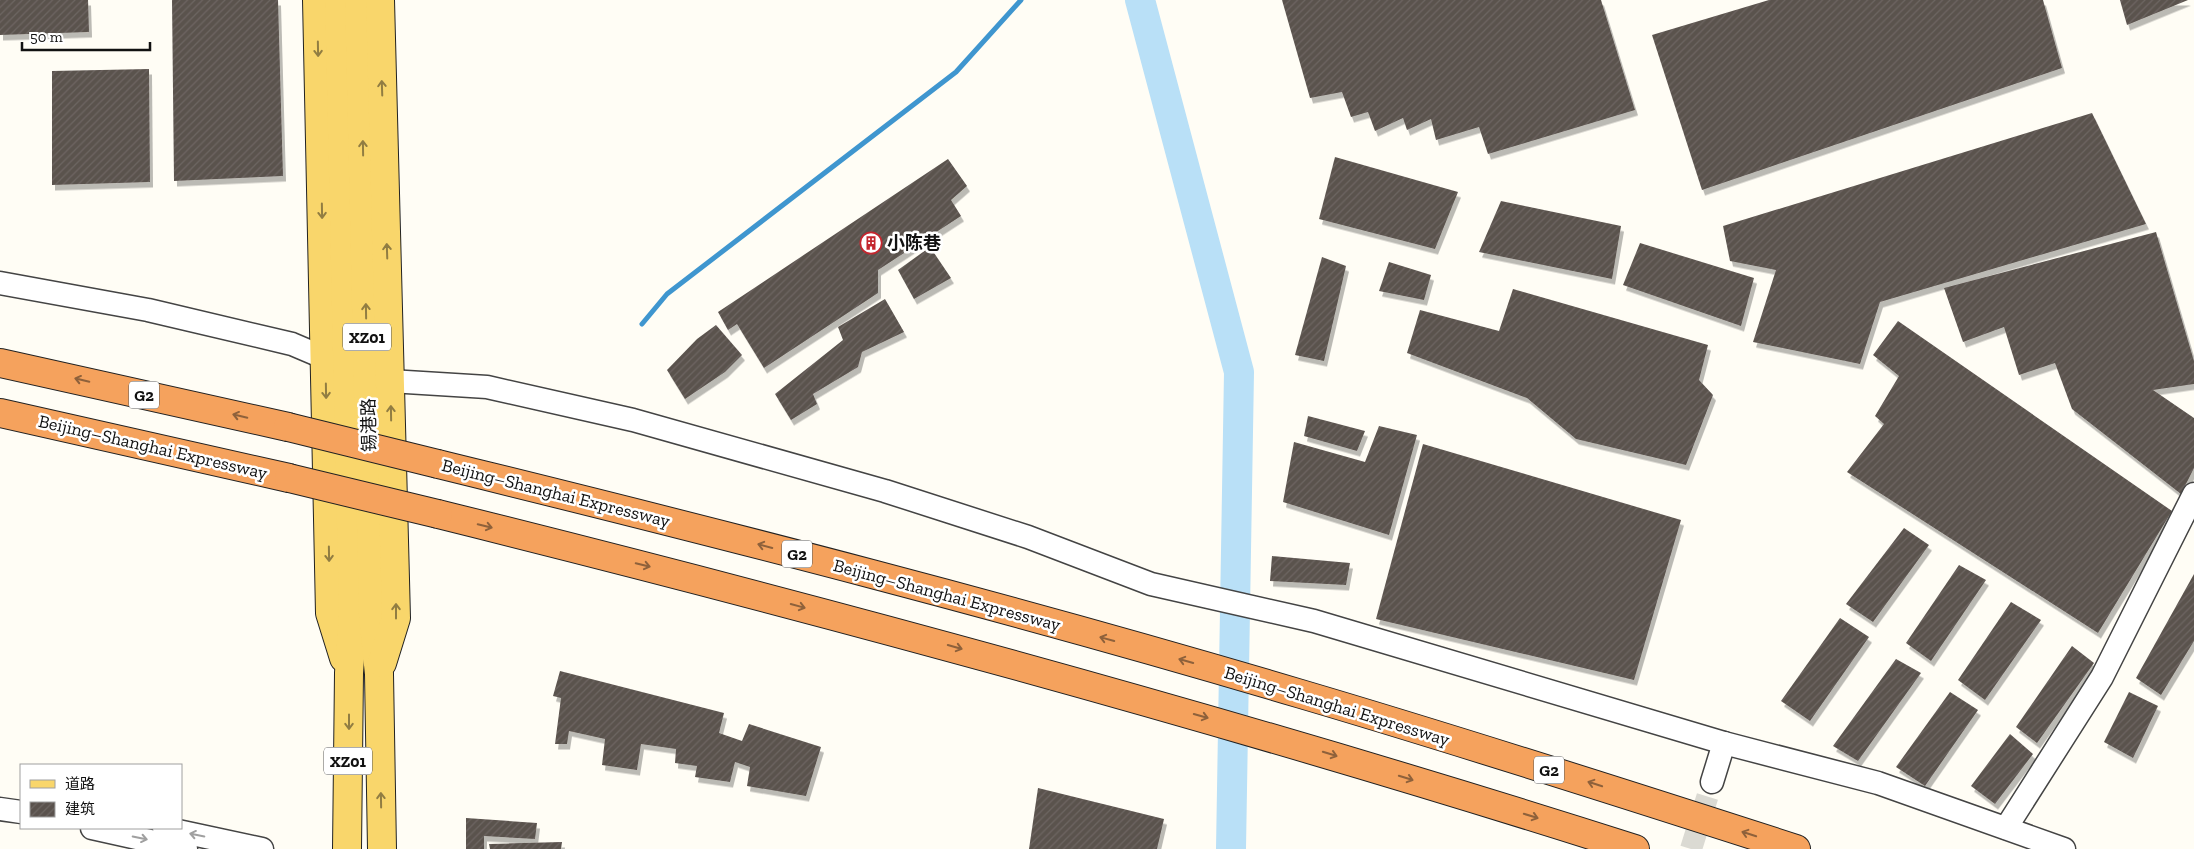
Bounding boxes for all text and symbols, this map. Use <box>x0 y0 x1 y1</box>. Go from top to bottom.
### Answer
scale bar <box>22 20 150 52</box>
text: 50 m <box>30 28 63 46</box>
one-way arrow <box>313 40 323 56</box>
one-way arrow <box>378 81 387 97</box>
one-way arrow <box>358 141 367 157</box>
one-way arrow <box>317 202 327 219</box>
building icon: 小陈巷 <box>859 231 883 255</box>
place label: 小陈巷 <box>887 232 941 254</box>
one-way arrow <box>382 243 391 259</box>
one-way arrow <box>361 303 371 320</box>
road number: XZ01 <box>343 324 391 351</box>
one-way arrow <box>74 375 90 384</box>
road number: G2 <box>129 382 159 408</box>
one-way arrow <box>321 383 330 399</box>
street label: 锡港路 <box>358 398 380 452</box>
one-way arrow <box>386 405 396 422</box>
street label: Beijing–Shanghai Expressway <box>36 410 270 484</box>
one-way arrow <box>233 411 249 421</box>
street label: Beijing–Shanghai Expressway <box>440 454 673 532</box>
one-way arrow <box>477 522 493 531</box>
road number: G2 <box>782 540 812 568</box>
one-way arrow <box>757 541 773 550</box>
one-way arrow <box>324 545 334 561</box>
street label: Beijing–Shanghai Expressway <box>831 554 1064 636</box>
one-way arrow <box>634 561 650 570</box>
one-way arrow <box>790 601 806 611</box>
one-way arrow <box>391 603 401 619</box>
one-way arrow <box>1100 633 1116 643</box>
one-way arrow <box>947 643 963 653</box>
one-way arrow <box>1179 655 1195 665</box>
street label: Beijing–Shanghai Expressway <box>1222 661 1453 751</box>
one-way arrow <box>1192 712 1208 722</box>
one-way arrow <box>344 714 353 730</box>
road number: XZ01 <box>324 748 372 774</box>
one-way arrow <box>1321 750 1337 760</box>
road number: G2 <box>1534 756 1564 784</box>
legend <box>20 764 182 829</box>
one-way arrow <box>1397 773 1413 783</box>
text: 道路 <box>65 775 95 793</box>
one-way arrow <box>1587 779 1603 789</box>
one-way arrow <box>376 793 386 809</box>
text: 建筑 <box>65 800 95 818</box>
one-way arrow <box>1523 812 1539 822</box>
one-way arrow <box>1742 829 1758 838</box>
one-way arrow <box>190 830 206 839</box>
one-way arrow <box>131 834 147 843</box>

